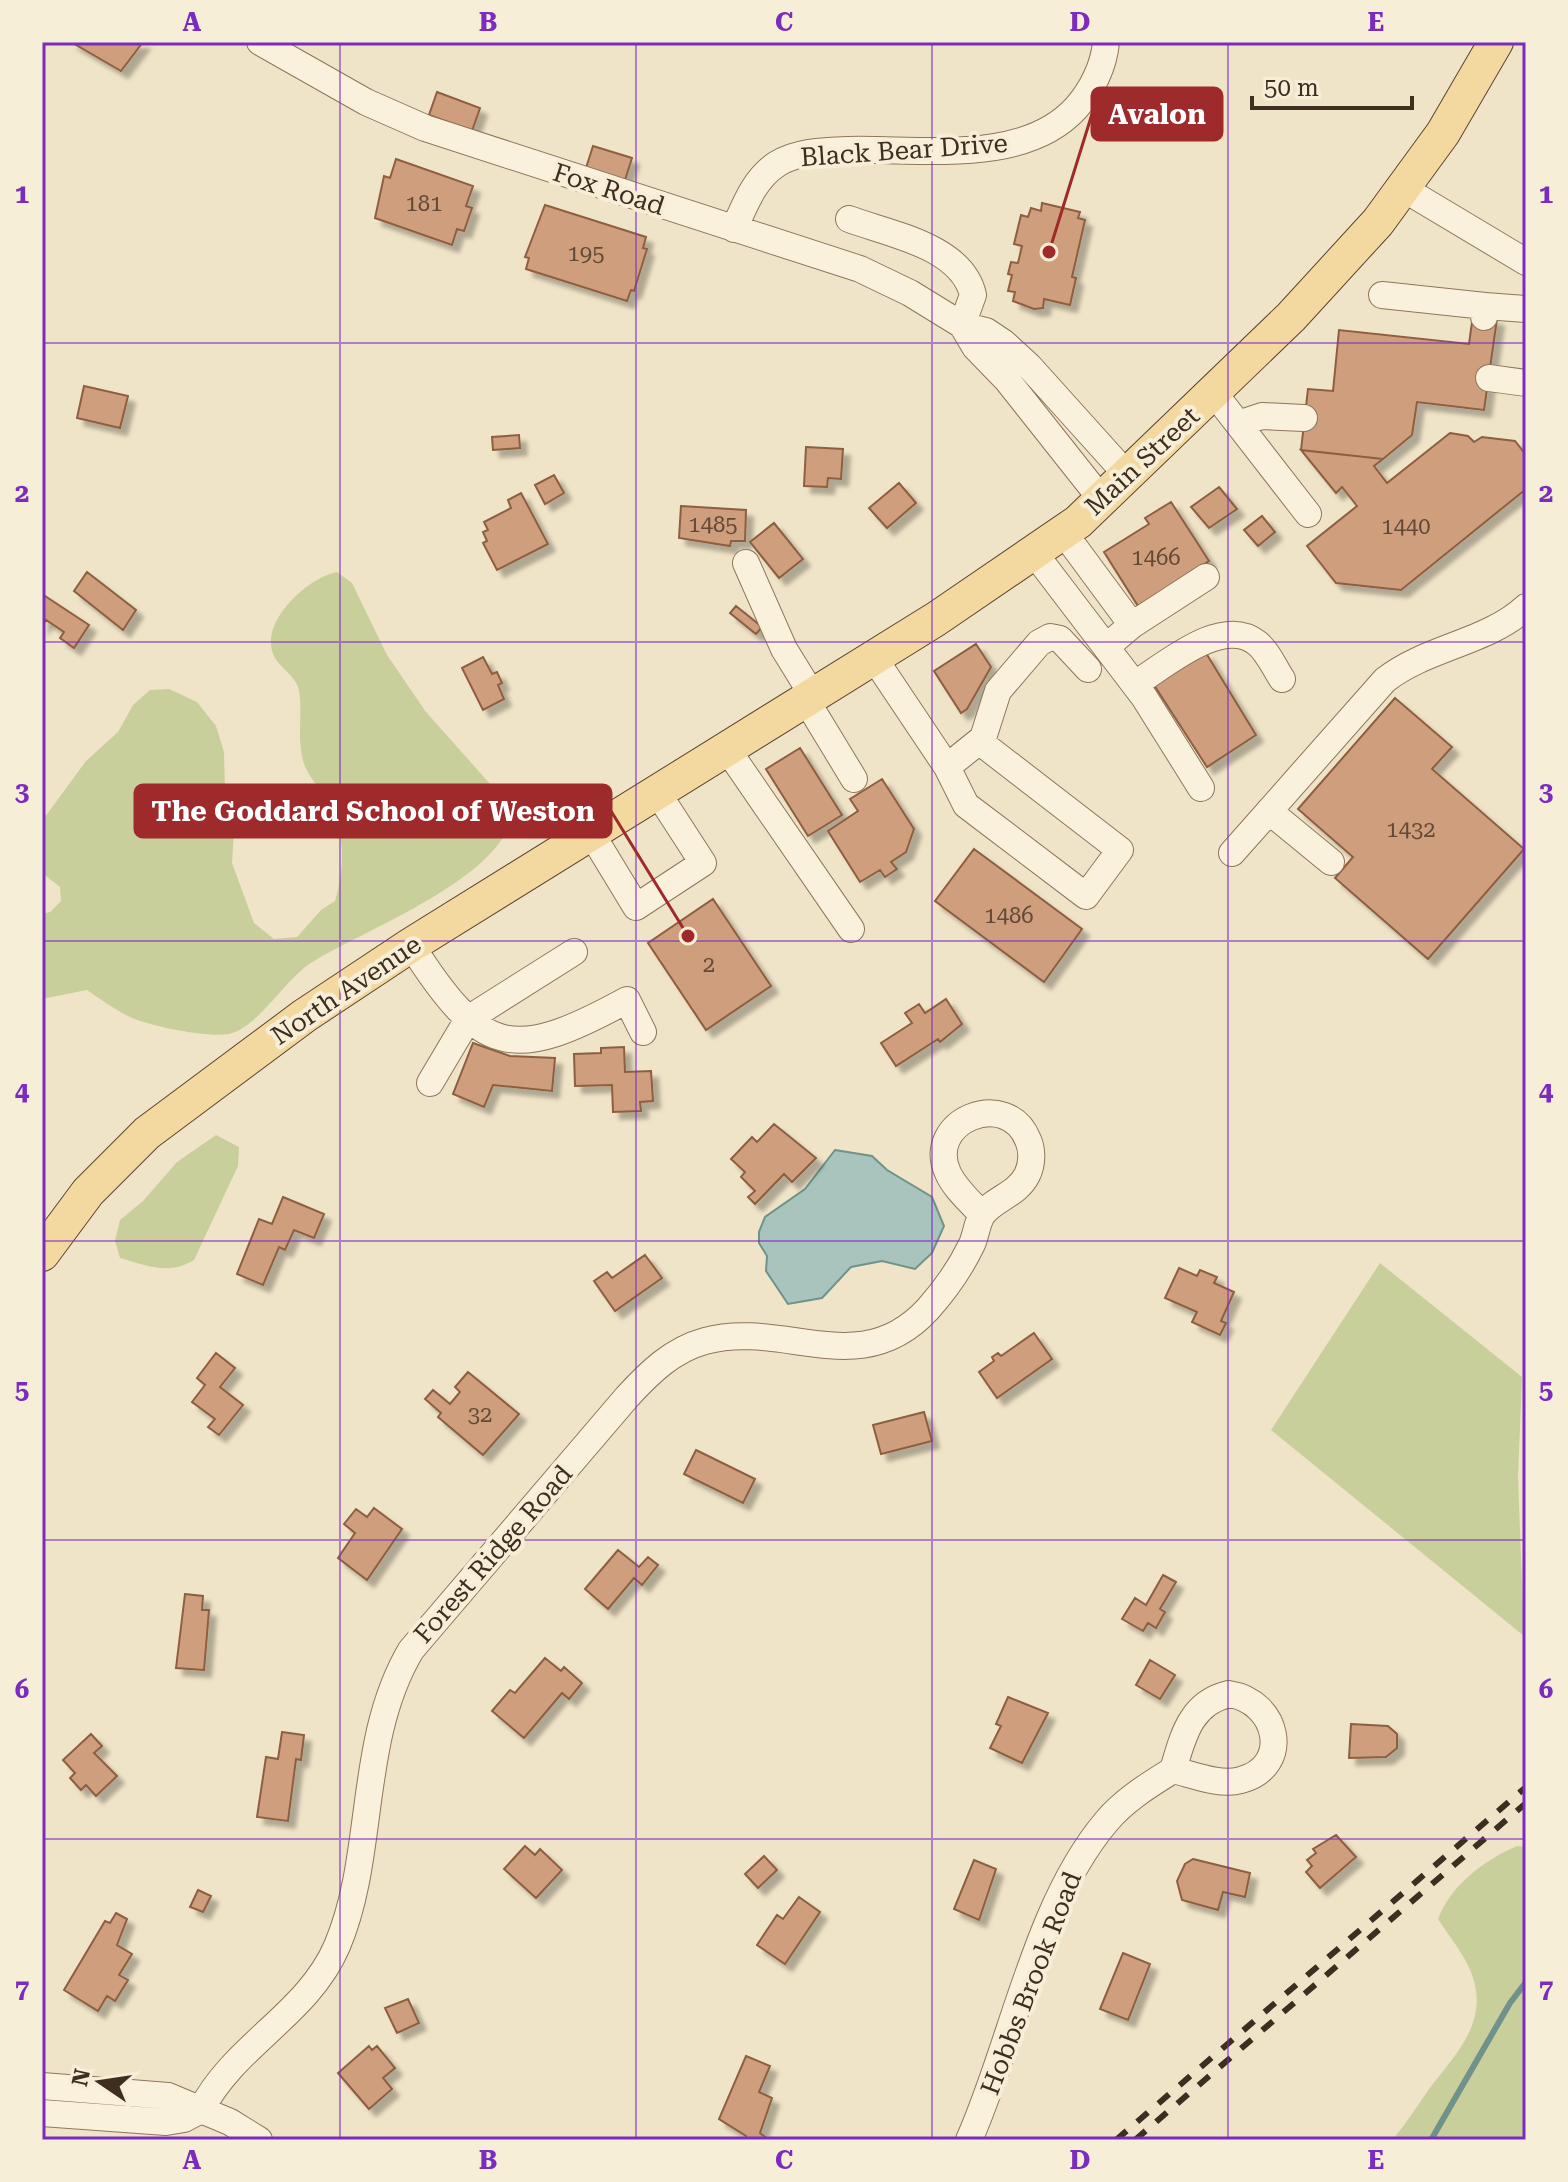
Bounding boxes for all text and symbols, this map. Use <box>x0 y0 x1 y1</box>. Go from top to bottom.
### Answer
text: A <box>183 7 202 37</box>
text: B <box>479 7 497 37</box>
text: C <box>775 7 793 37</box>
text: D <box>1070 7 1090 37</box>
text: E <box>1368 7 1384 37</box>
scale bar <box>1252 60 1412 110</box>
text: 50 m <box>1264 74 1319 102</box>
callout: Avalon <box>1092 88 1222 140</box>
text: Avalon <box>1108 98 1206 131</box>
street label: Black Bear Drive <box>799 128 1009 172</box>
street label: Fox Road <box>549 157 669 221</box>
text: 1 <box>15 179 29 209</box>
text: 1 <box>1539 179 1553 209</box>
house number: 181 <box>406 191 442 216</box>
house number: 195 <box>568 241 604 266</box>
street label: Main Street <box>1079 400 1205 521</box>
text: 2 <box>15 478 29 508</box>
text: 2 <box>1539 478 1553 508</box>
house number: 1485 <box>688 512 738 537</box>
house number: 1440 <box>1381 514 1431 539</box>
house number: 1466 <box>1131 545 1181 570</box>
text: 3 <box>15 777 29 807</box>
text: 3 <box>1539 777 1553 807</box>
callout: The Goddard School of Weston <box>135 785 611 837</box>
text: The Goddard School of Weston <box>151 795 595 828</box>
house number: 1432 <box>1386 817 1436 842</box>
house number: 1486 <box>984 903 1034 928</box>
street label: North Avenue <box>266 929 426 1051</box>
house number: 2 <box>703 952 715 977</box>
text: 4 <box>15 1076 30 1106</box>
text: 4 <box>1539 1076 1554 1106</box>
text: 5 <box>15 1375 29 1405</box>
text: 5 <box>1539 1375 1553 1405</box>
house number: 32 <box>468 1402 492 1427</box>
street label: Forest Ridge Road <box>408 1459 579 1649</box>
text: 6 <box>15 1674 29 1704</box>
text: 6 <box>1539 1674 1553 1704</box>
street label: Hobbs Brook Road <box>975 1867 1088 2099</box>
text: 7 <box>15 1974 29 2004</box>
text: 7 <box>1539 1974 1553 2004</box>
north arrow <box>60 2042 140 2122</box>
text: N <box>67 2066 95 2089</box>
text: A <box>183 2145 202 2175</box>
text: B <box>479 2145 497 2175</box>
text: C <box>775 2145 793 2175</box>
text: D <box>1070 2145 1090 2175</box>
text: E <box>1368 2145 1384 2175</box>

